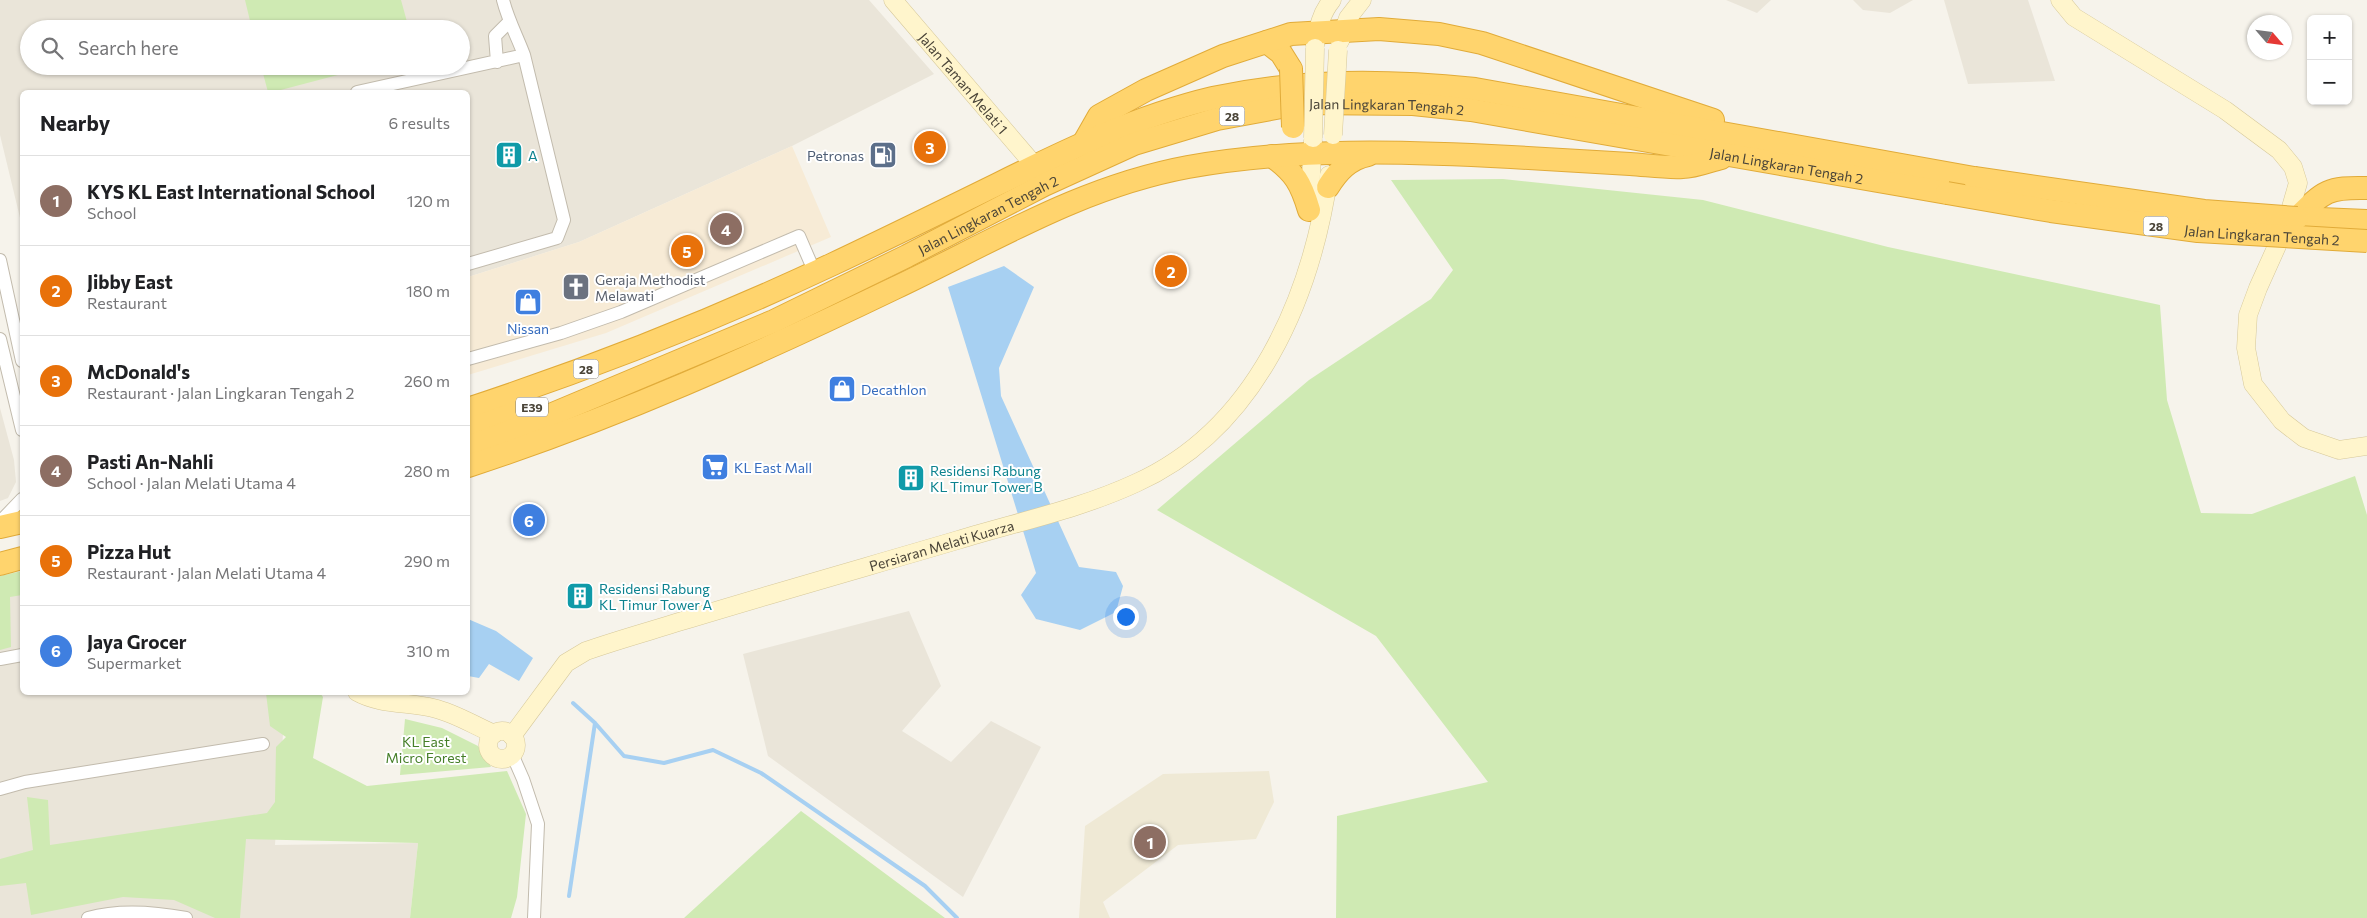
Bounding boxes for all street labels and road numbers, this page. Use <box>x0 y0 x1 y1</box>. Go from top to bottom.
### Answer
street label: Jalan Taman Melati 1 <box>916 29 1012 137</box>
street label: Jalan Lingkaran Tengah 2 <box>1309 95 1465 118</box>
road number: 28 <box>1220 106 1244 125</box>
street label: Jalan Lingkaran Tengah 2 <box>1709 143 1865 187</box>
street label: Jalan Lingkaran Tengah 2 <box>915 171 1061 257</box>
road number: 28 <box>2144 217 2168 236</box>
street label: Jalan Lingkaran Tengah 2 <box>2183 221 2340 248</box>
road number: 28 <box>574 359 598 378</box>
road number: E39 <box>516 398 548 417</box>
street label: Persiaran Melati Kuarza <box>867 516 1016 574</box>

